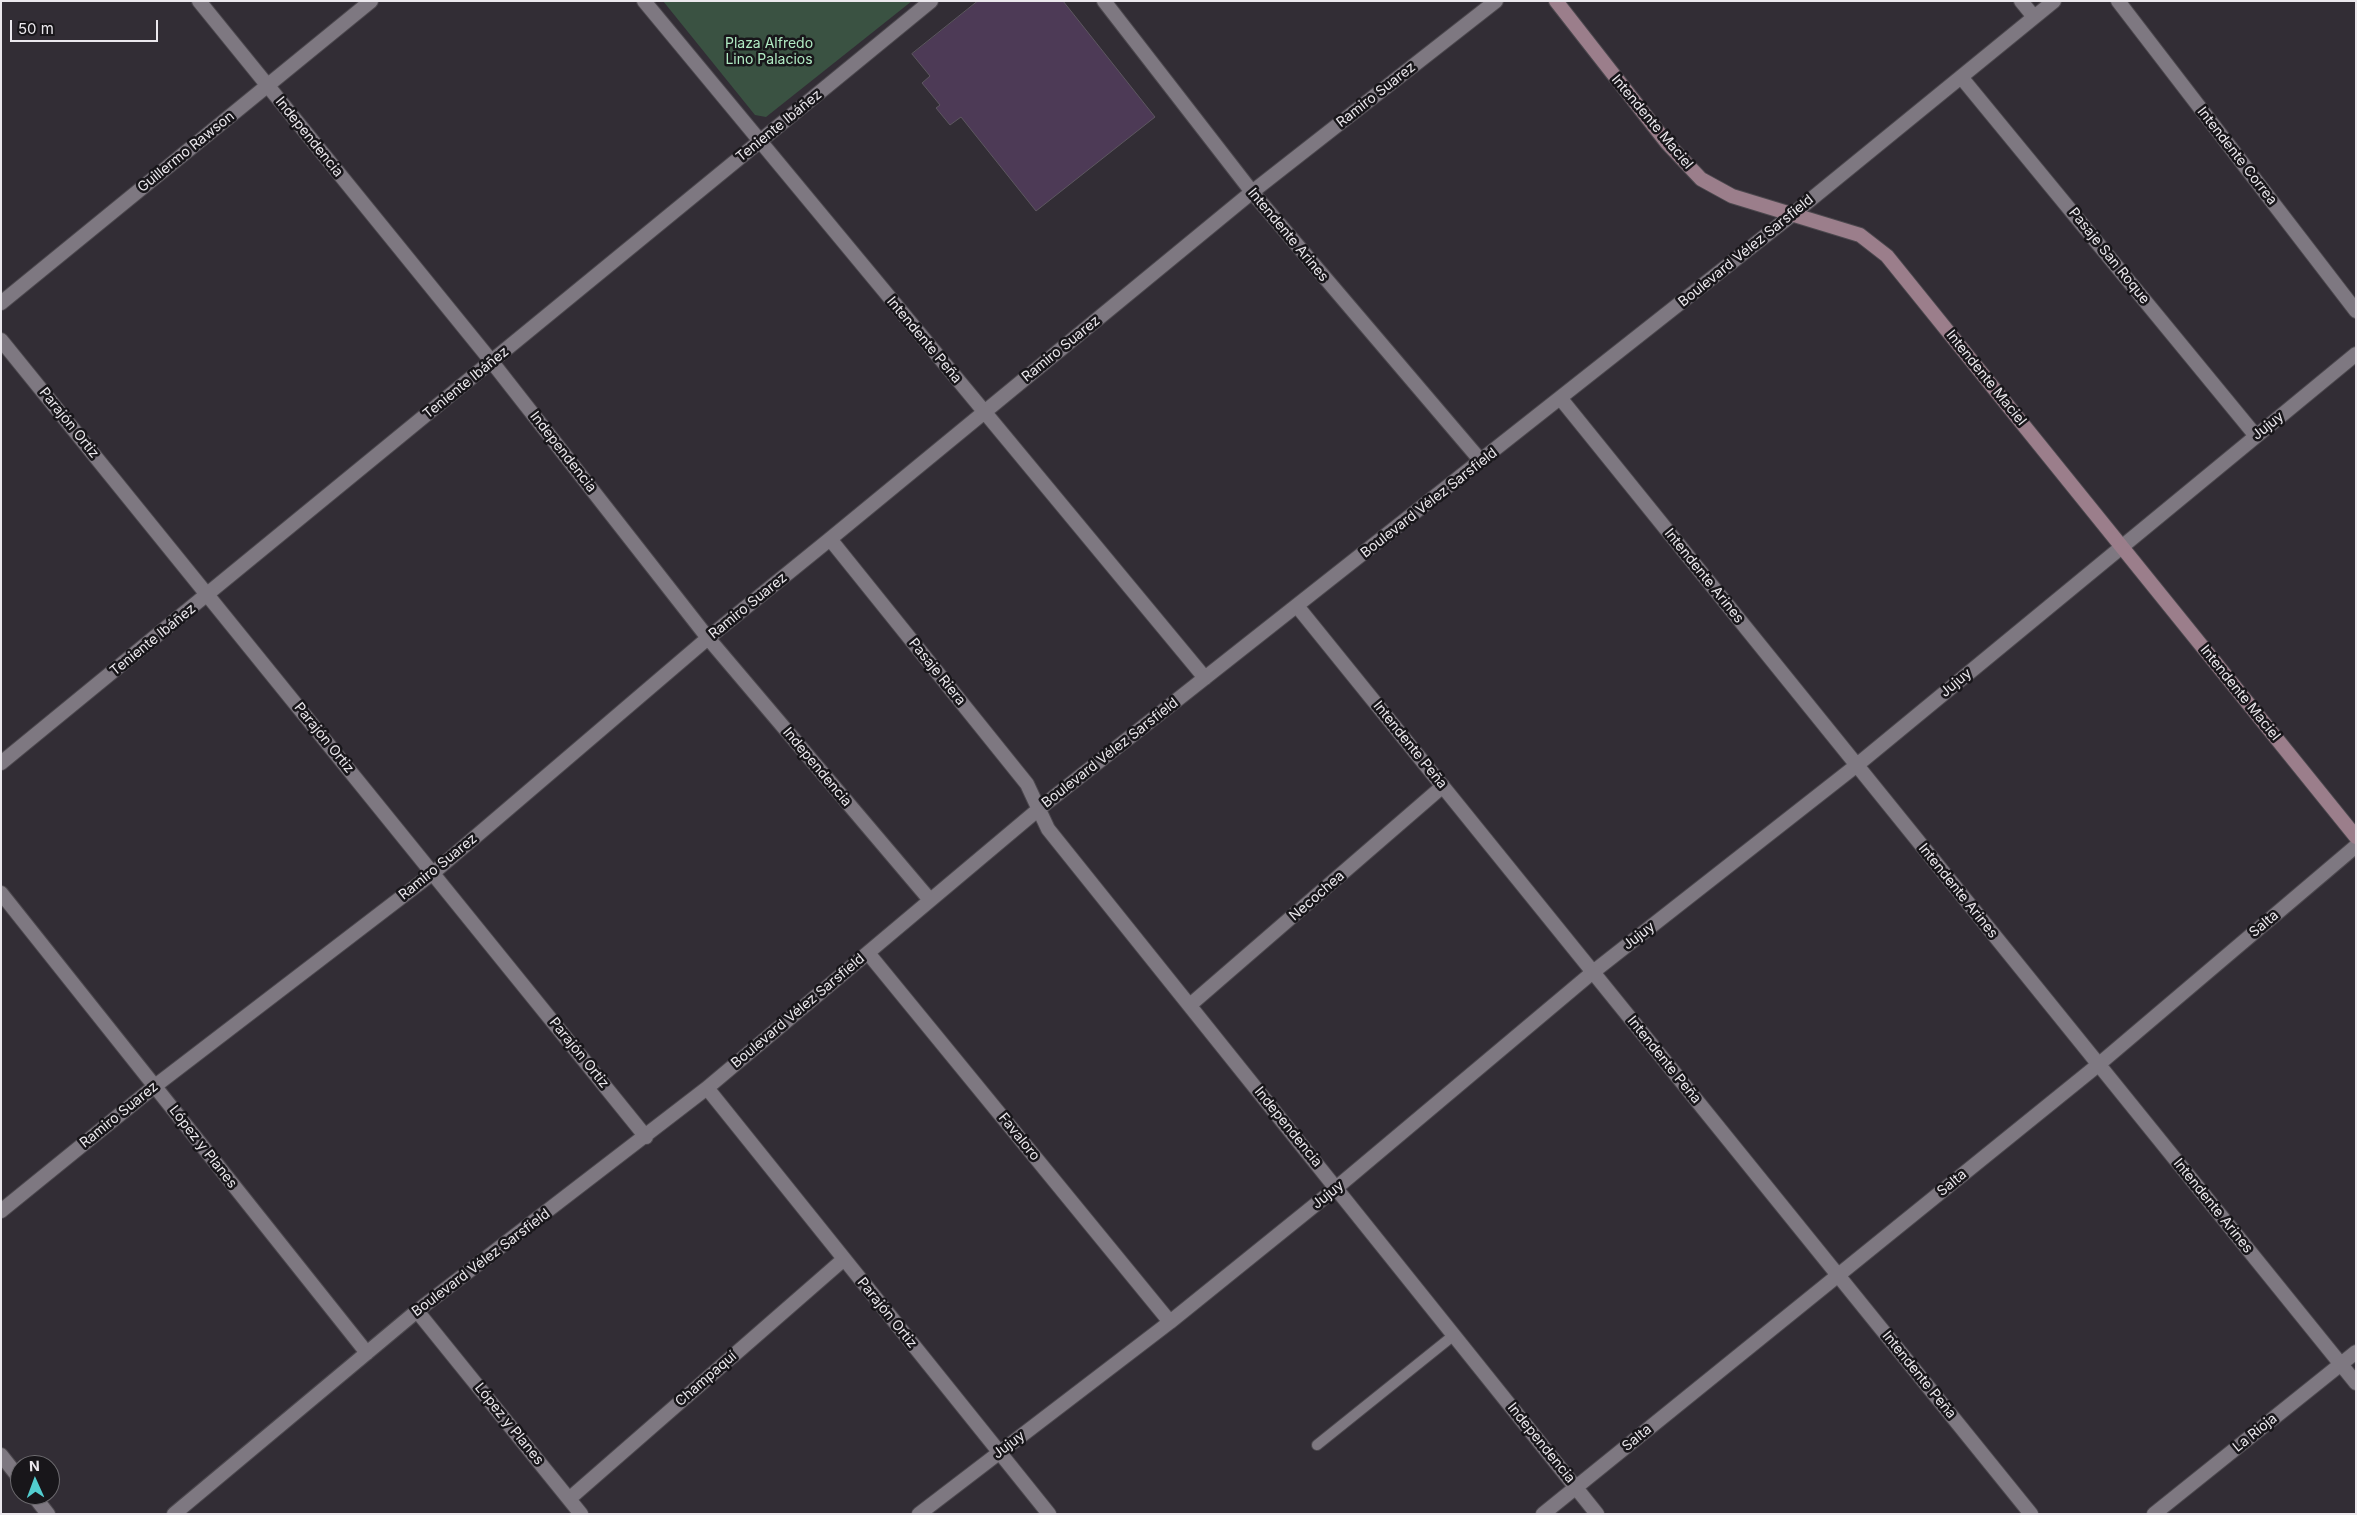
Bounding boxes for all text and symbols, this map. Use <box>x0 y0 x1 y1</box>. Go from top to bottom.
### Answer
scale bar <box>12 10 160 42</box>
text: 50 m <box>18 19 54 38</box>
park label: Plaza Alfredo Lino Palacios <box>725 36 813 68</box>
street label: Ramiro Suarez <box>1333 59 1419 131</box>
street label: Intendente Maciel <box>1608 71 1696 173</box>
street label: Teniente Ibáñez <box>733 86 825 166</box>
street label: Independencia <box>272 94 346 180</box>
street label: Intendente Correa <box>2194 104 2280 208</box>
street label: Guillermo Rawson <box>134 108 238 196</box>
street label: Intendente Arines <box>1244 185 1332 285</box>
street label: Boulevard Vélez Sarsfield <box>1675 191 1817 311</box>
street label: Pasaje San Roque <box>2065 205 2153 307</box>
street label: Intendente Peña <box>883 293 965 387</box>
street label: Ramiro Suarez <box>1019 312 1103 386</box>
street label: Intendente Maciel <box>1942 327 2030 429</box>
street label: Teniente Ibáñez <box>420 343 512 423</box>
street label: Parajón Ortiz <box>35 384 103 462</box>
street label: Independencia <box>526 408 600 496</box>
street label: Jujuy <box>2249 408 2287 444</box>
street label: Boulevard Vélez Sarsfield <box>1357 444 1501 562</box>
street label: Intendente Arines <box>1661 525 1747 627</box>
street label: Ramiro Suarez <box>706 569 790 643</box>
street label: Teniente Ibáñez <box>107 600 199 680</box>
street label: Pasaje Riera <box>905 635 969 709</box>
street label: Intendente Maciel <box>2196 642 2284 744</box>
street label: Jujuy <box>1937 665 1975 701</box>
street label: Boulevard Vélez Sarsfield <box>1038 694 1182 812</box>
street label: Intendente Peña <box>1370 698 1450 792</box>
street label: Parajón Ortiz <box>290 699 358 777</box>
street label: Independencia <box>779 724 855 810</box>
street label: Ramiro Suarez <box>396 830 480 904</box>
street label: Intendente Arines <box>1915 840 2001 942</box>
street label: Necochea <box>1286 868 1348 924</box>
street label: Salta <box>2246 907 2282 941</box>
street label: Jujuy <box>1620 918 1658 954</box>
street label: Boulevard Vélez Sarsfield <box>728 950 868 1072</box>
street label: Intendente Peña <box>1624 1013 1704 1107</box>
street label: Parajón Ortiz <box>545 1014 613 1092</box>
street label: Ramiro Suarez <box>77 1078 161 1152</box>
street label: Independencia <box>1251 1084 1325 1170</box>
street label: López y Planes <box>165 1102 241 1192</box>
street label: Favaloro <box>995 1110 1043 1164</box>
street label: Intendente Arines <box>2170 1155 2256 1257</box>
street label: Salta <box>1934 1166 1970 1200</box>
street label: Jujuy <box>1309 1177 1347 1213</box>
street label: Boulevard Vélez Sarsfield <box>409 1206 553 1320</box>
street label: Parajón Ortiz <box>853 1274 921 1352</box>
street label: Intendente Peña <box>1879 1328 1959 1422</box>
street label: Champaquí <box>672 1348 740 1410</box>
street label: López y Planes <box>471 1380 547 1468</box>
street label: Independencia <box>1504 1400 1578 1486</box>
street label: La Rioja <box>2230 1410 2280 1456</box>
street label: Salta <box>1619 1421 1655 1455</box>
street label: Jujuy <box>990 1428 1028 1462</box>
north arrow <box>10 1455 60 1505</box>
text: N <box>29 1457 40 1474</box>

